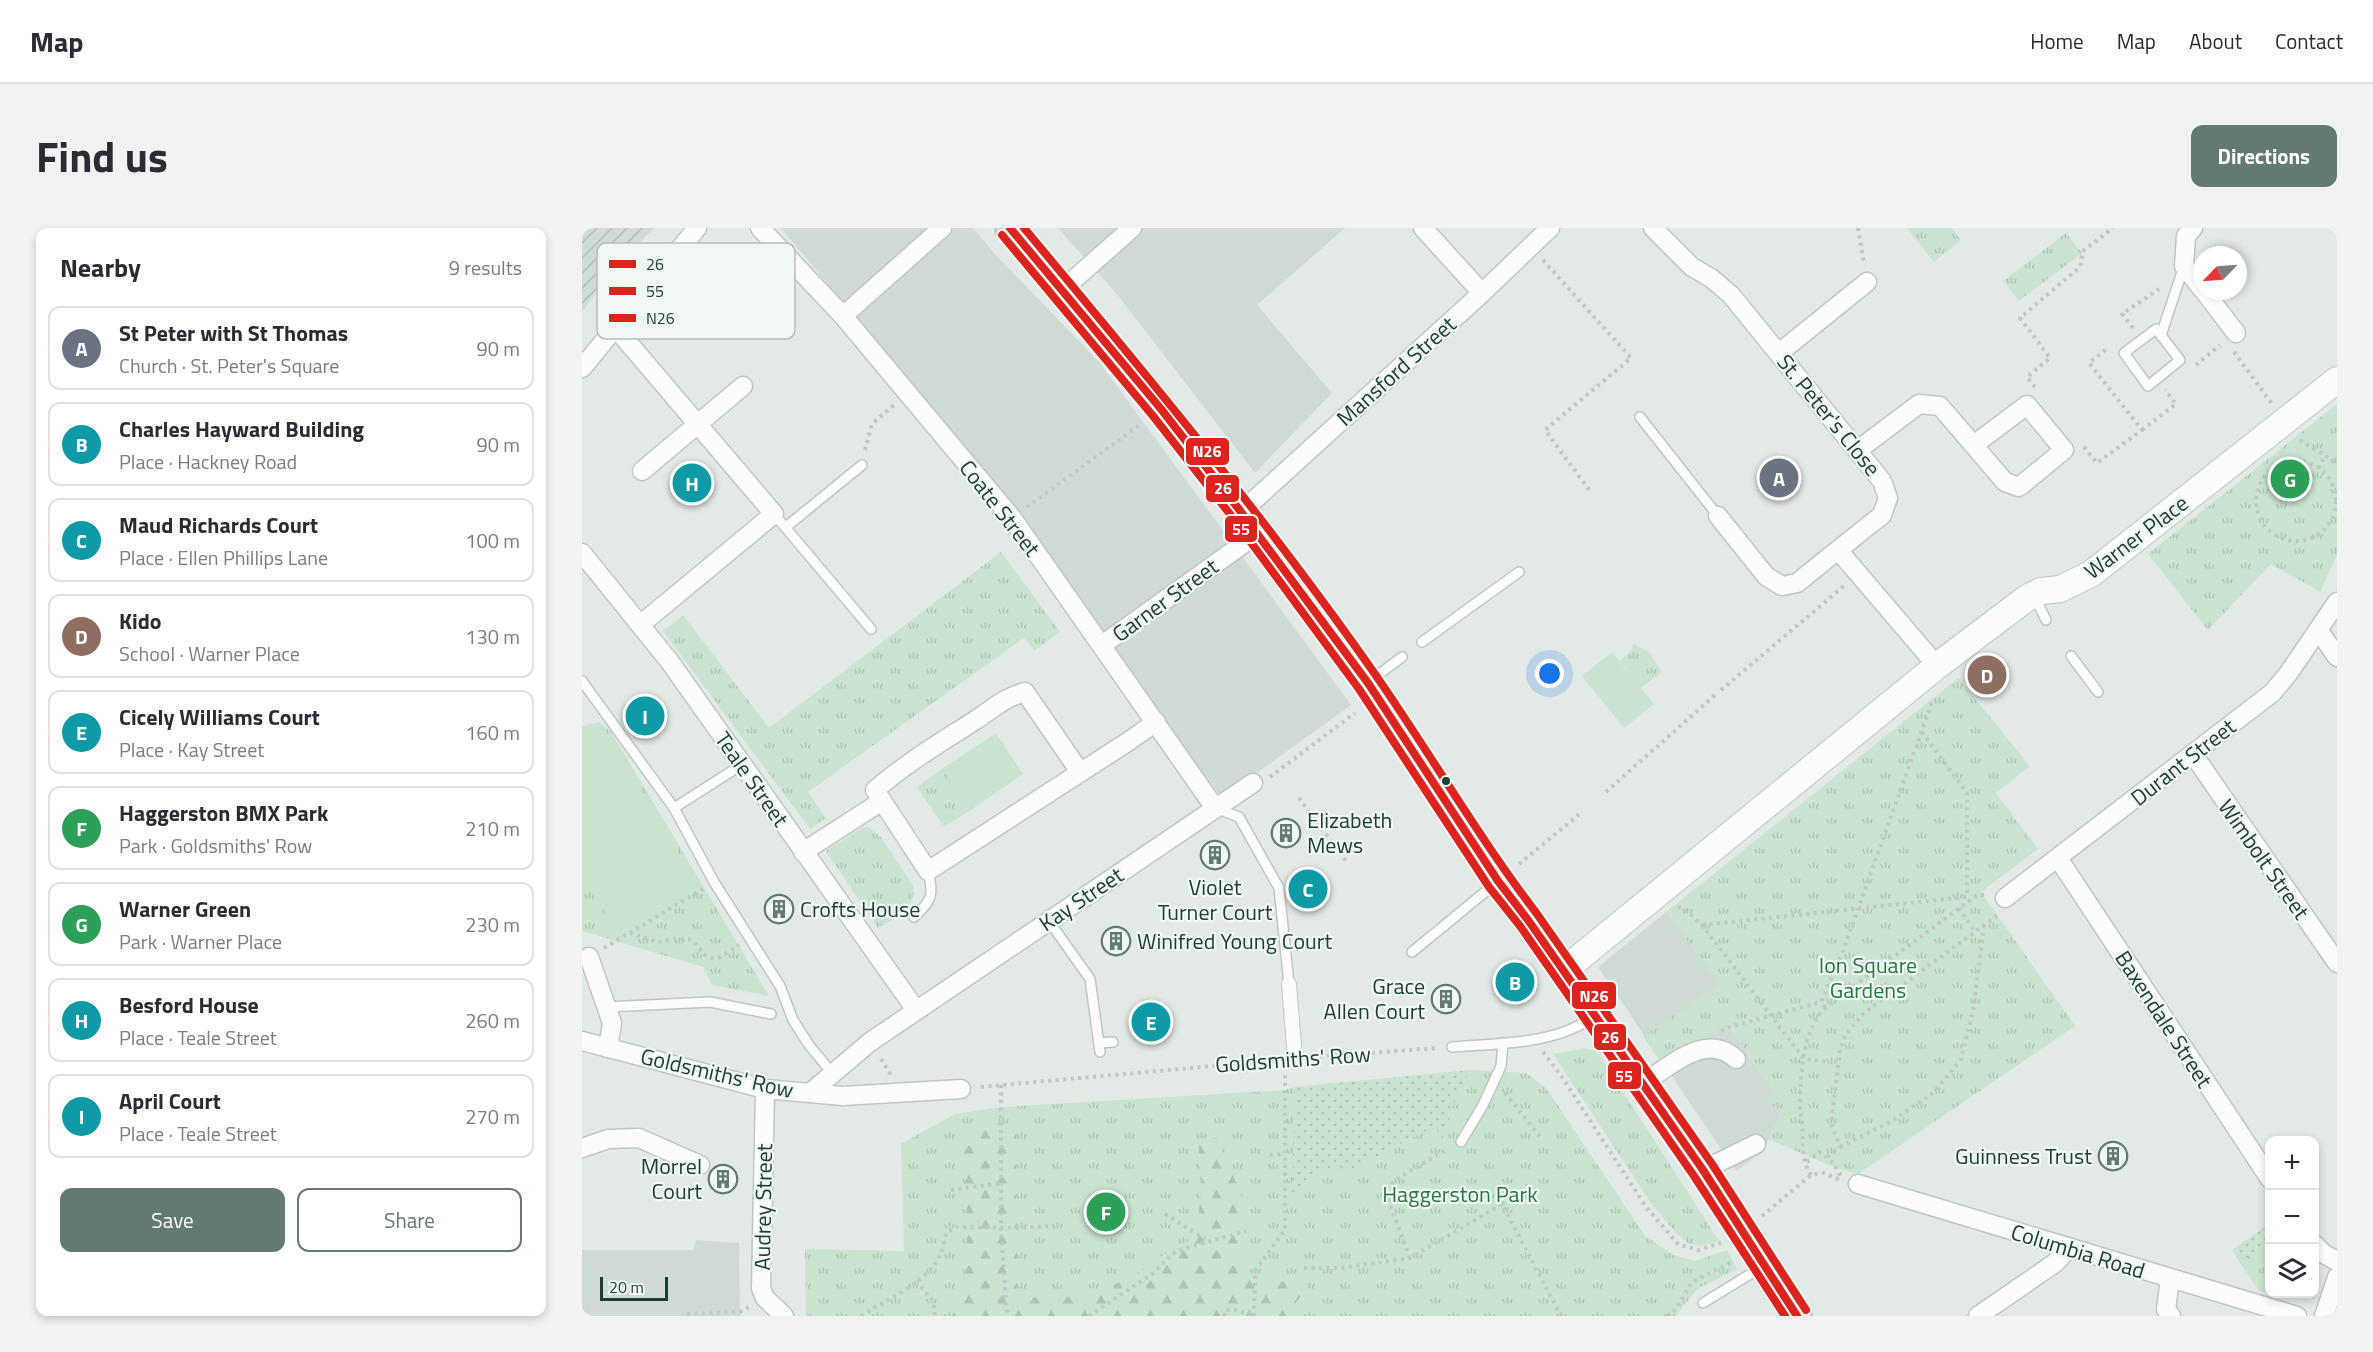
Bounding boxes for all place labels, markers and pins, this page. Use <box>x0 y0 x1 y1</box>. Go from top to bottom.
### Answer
pin: A <box>1760 456 1798 500</box>
pin: G <box>2270 456 2310 502</box>
pin: H <box>672 460 712 506</box>
pin: D <box>1968 652 2006 698</box>
pin: I <box>626 694 664 738</box>
unlabelled marker <box>1440 775 1452 787</box>
place label: Elizabeth Mews <box>1307 803 1392 862</box>
building icon: Elizabeth Mews <box>1270 817 1302 849</box>
building icon: Violet Turner Court <box>1199 839 1231 871</box>
pin: C <box>1288 866 1328 912</box>
place label: Violet Turner Court <box>1158 870 1273 929</box>
place label: Crofts House <box>800 892 920 926</box>
building icon: Crofts House <box>763 893 795 925</box>
place label: Winifred Young Court <box>1137 924 1332 958</box>
building icon: Winifred Young Court <box>1100 925 1132 957</box>
pin: B <box>1496 960 1534 1005</box>
place label: Grace Allen Court <box>1324 969 1425 1028</box>
building icon: Grace Allen Court <box>1430 983 1462 1015</box>
pin: E <box>1132 1000 1170 1044</box>
place label: Guinness Trust <box>1955 1139 2092 1173</box>
building icon: Guinness Trust <box>2097 1140 2129 1172</box>
place label: Morrel Court <box>641 1149 702 1208</box>
building icon: Morrel Court <box>707 1163 739 1195</box>
pin: F <box>1086 1190 1126 1234</box>

